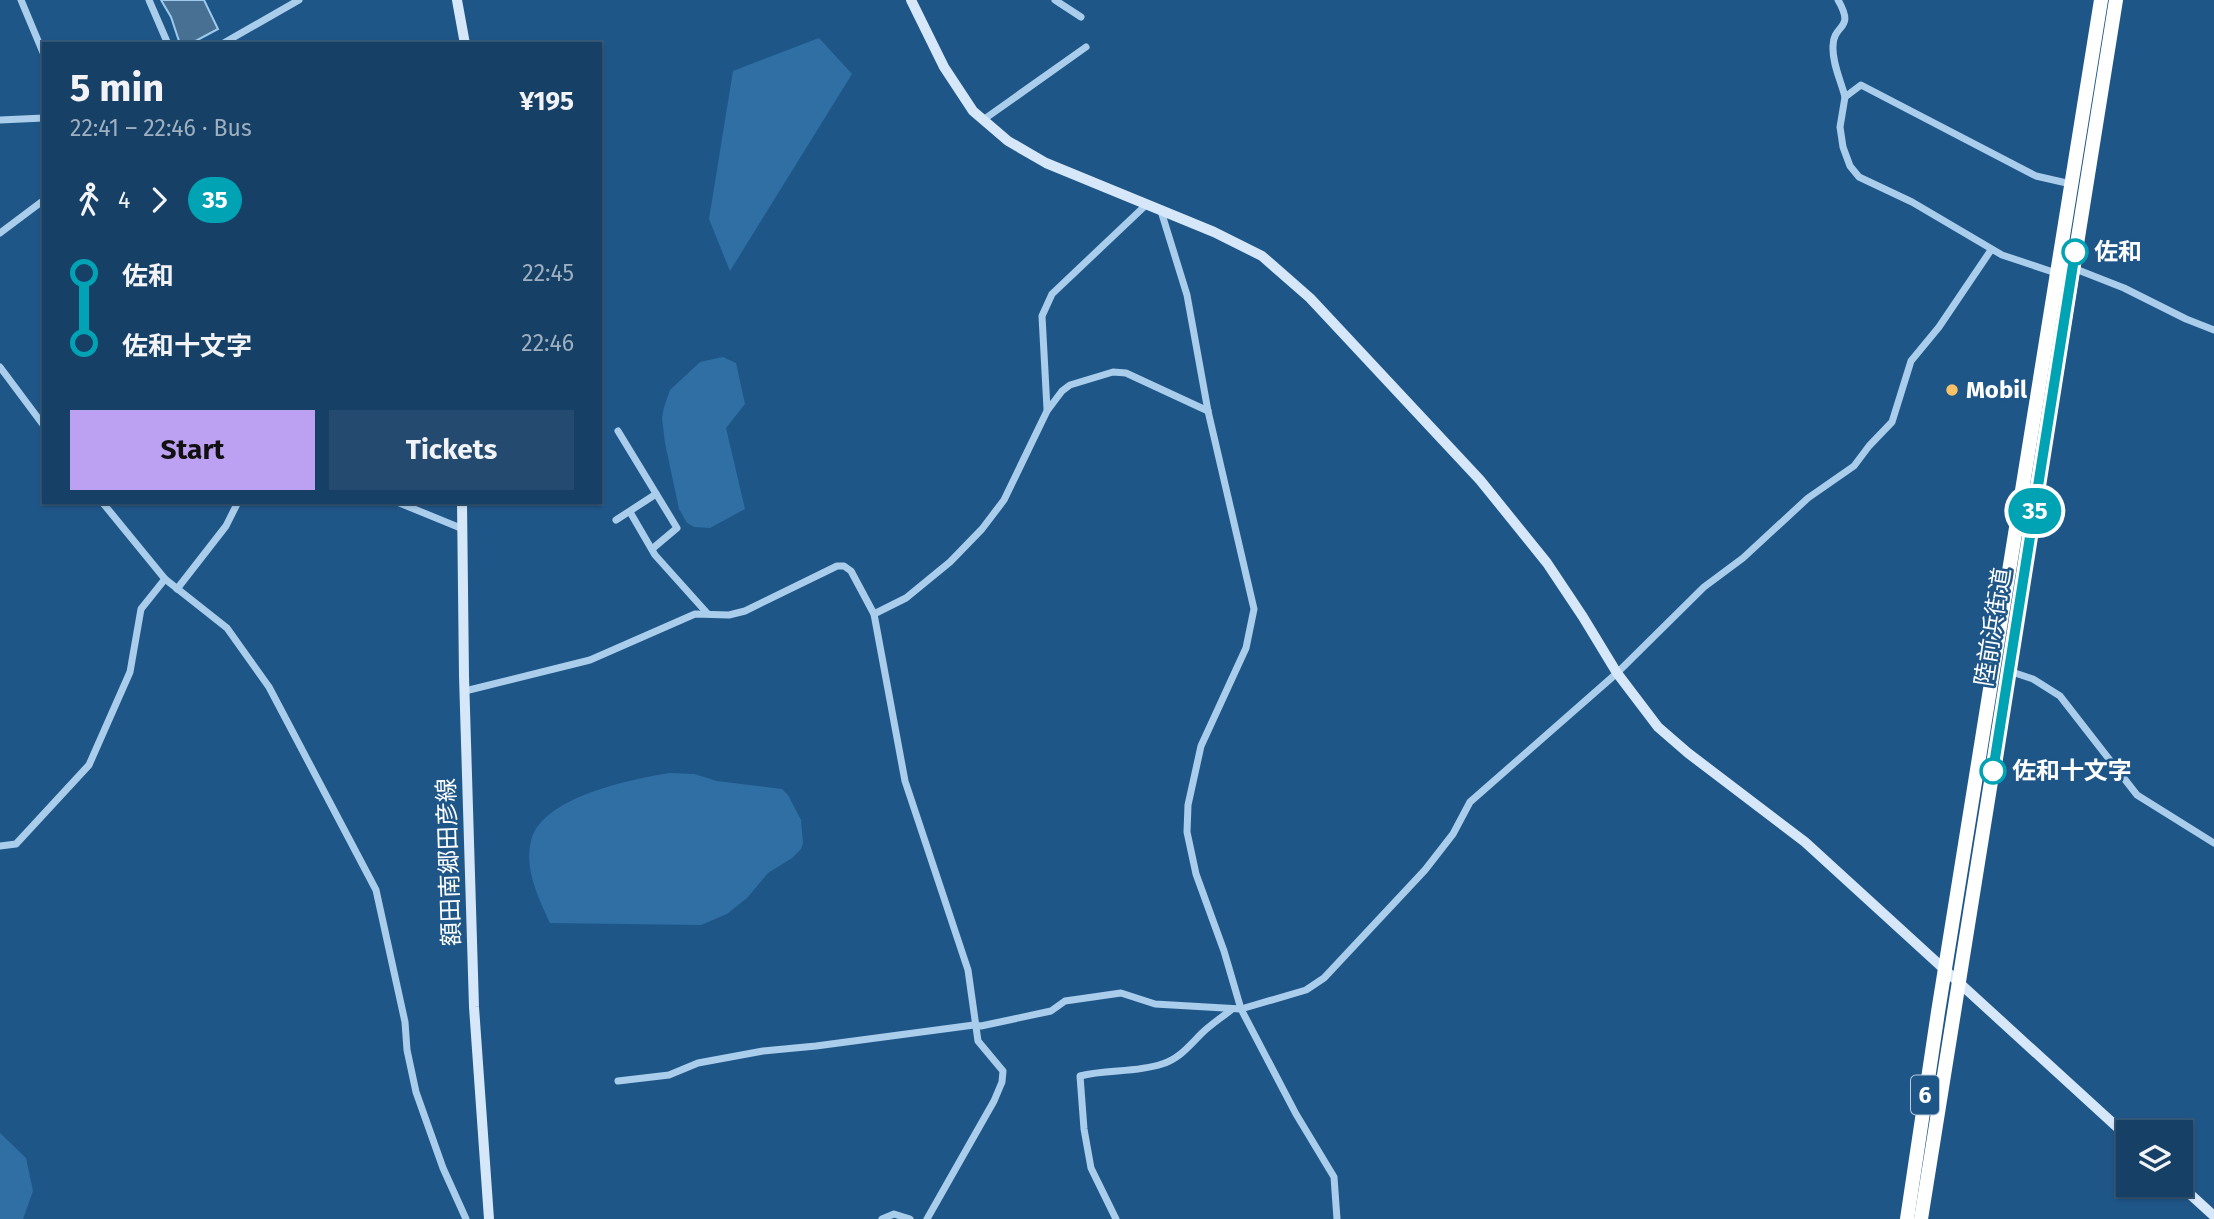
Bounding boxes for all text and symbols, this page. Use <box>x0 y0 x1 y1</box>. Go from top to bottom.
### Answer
text: 5 min <box>70 65 164 111</box>
text: ¥195 <box>519 86 574 117</box>
text: 22:41 – 22:46 · Bus <box>70 114 252 142</box>
icon: walk <box>70 181 108 219</box>
icon: forward <box>140 181 178 219</box>
text: 4 <box>118 186 130 214</box>
text: 35 <box>202 186 228 214</box>
place label: 佐和 <box>2094 238 2142 266</box>
marker: 佐和 <box>2062 239 2088 265</box>
text: 22:45 <box>522 259 574 287</box>
text: 佐和 <box>122 261 174 292</box>
text: 22:46 <box>521 329 574 357</box>
text: 佐和十文字 <box>122 331 252 362</box>
place label: Mobil <box>1966 376 2028 404</box>
marker: Mobil <box>1944 382 1960 398</box>
button: Start <box>70 410 315 490</box>
button: Tickets <box>329 410 574 490</box>
line badge: 35 <box>2004 488 2066 534</box>
text: 35 <box>2022 497 2048 525</box>
street label: 陸前浜街道 <box>1970 566 2016 688</box>
place label: 佐和十文字 <box>2012 757 2132 785</box>
marker: 佐和十文字 <box>1980 758 2006 784</box>
street label: 額田南郷田彦線 <box>432 778 466 946</box>
road number: 6 <box>1911 1076 1939 1114</box>
map controls <box>2116 1120 2193 1197</box>
button: layers <box>2116 1120 2193 1197</box>

